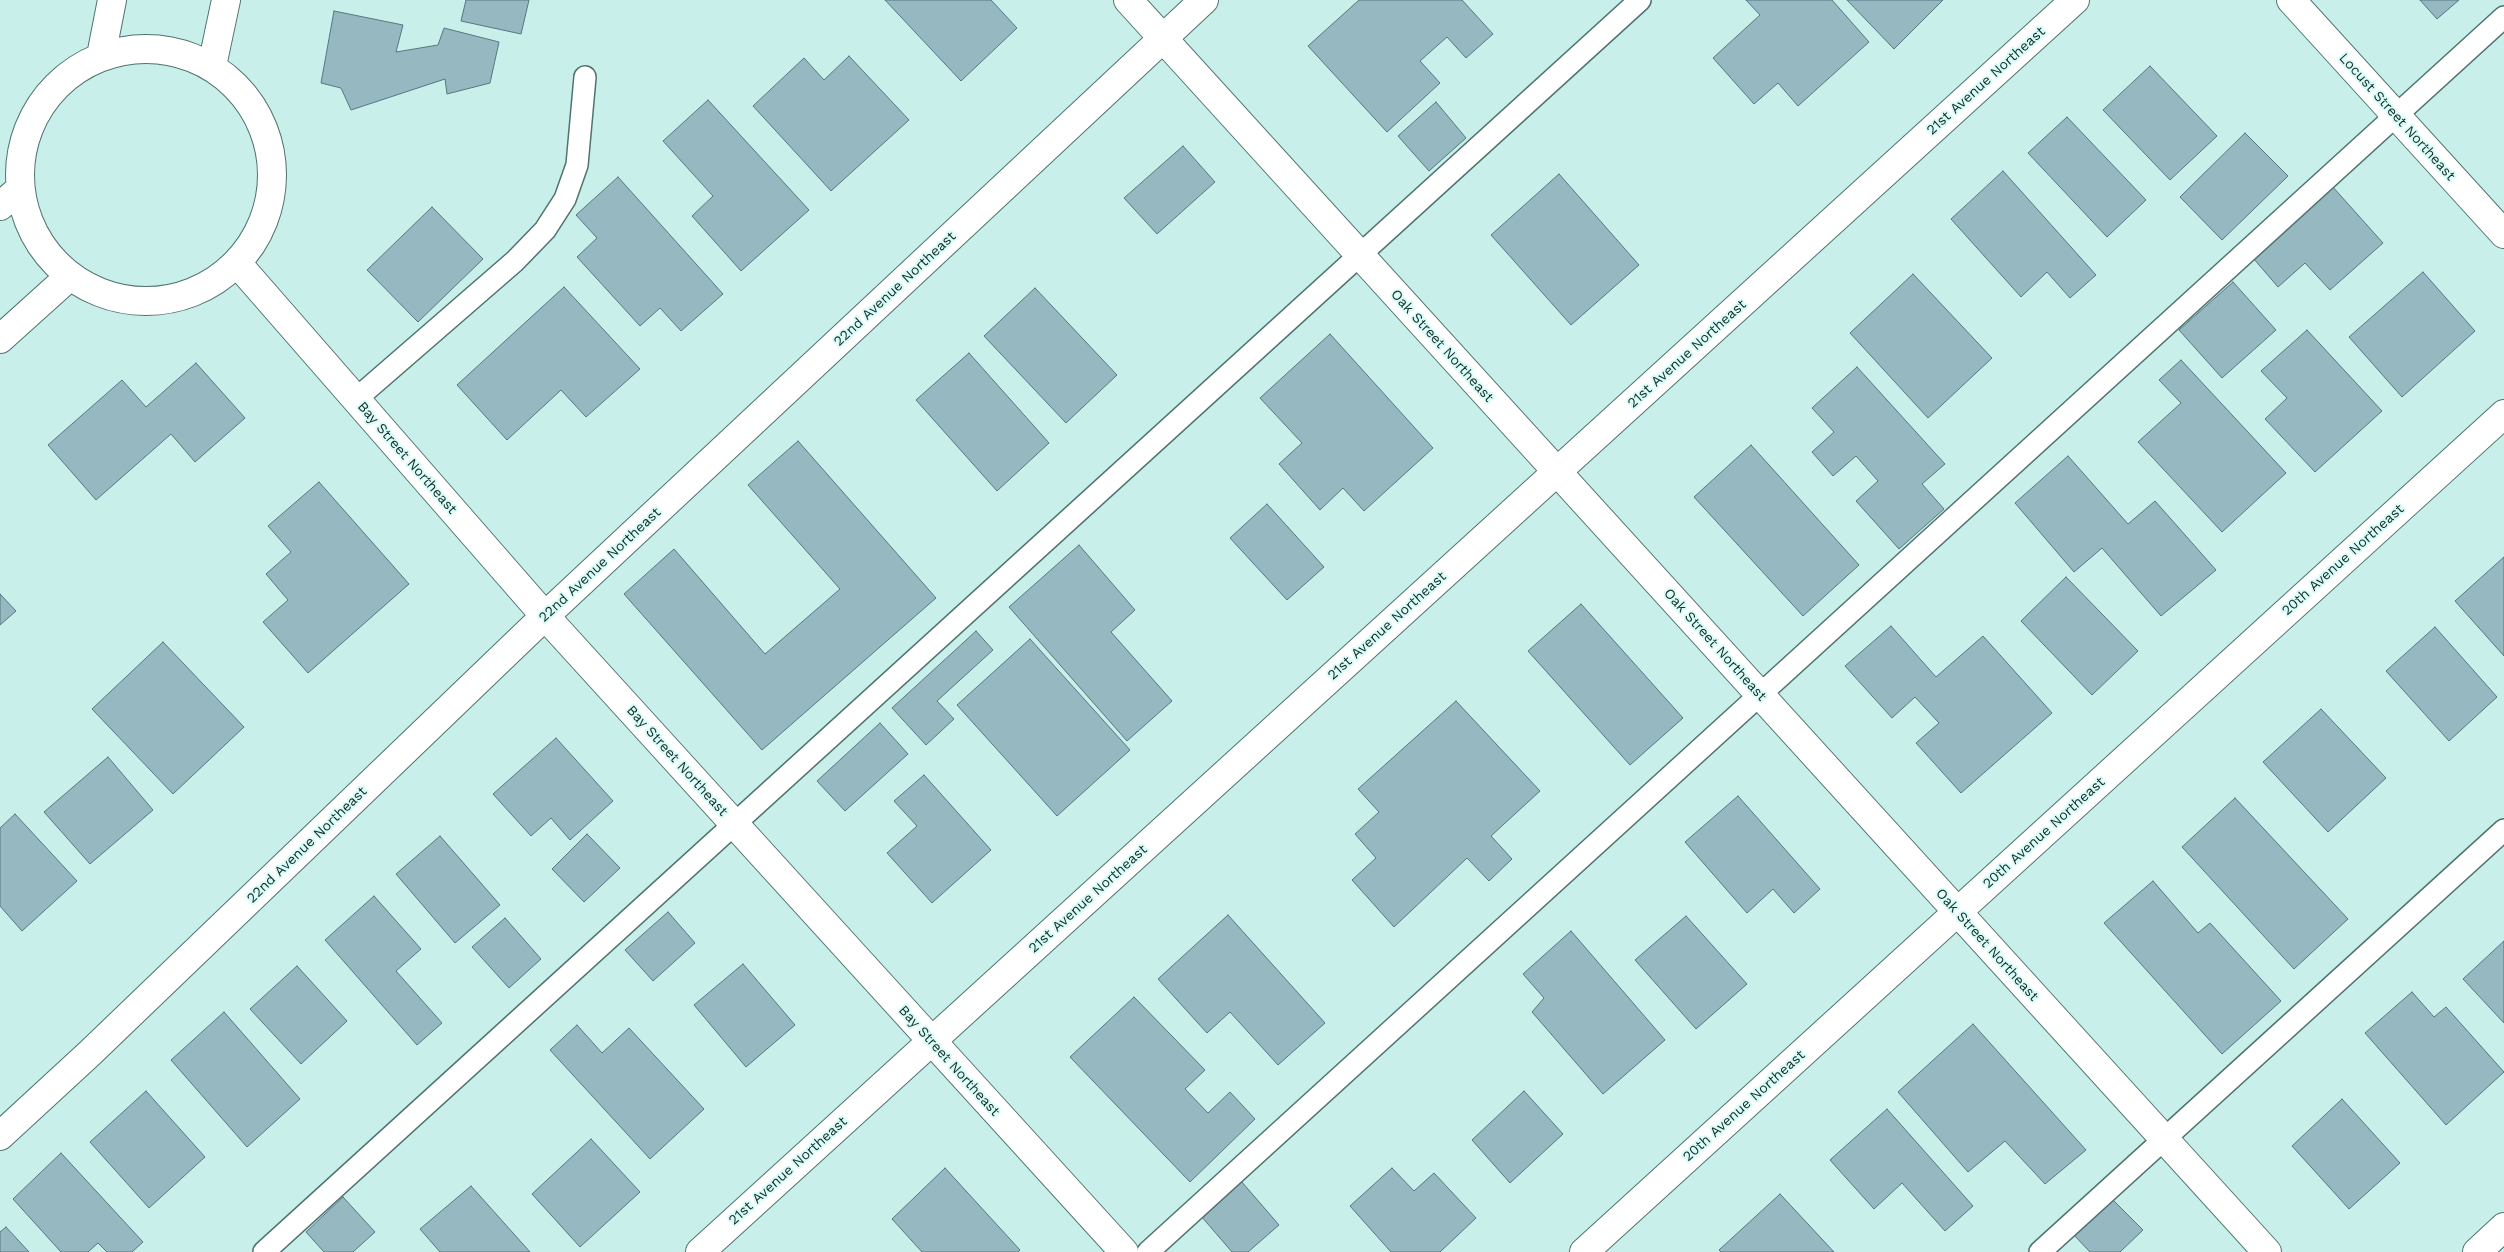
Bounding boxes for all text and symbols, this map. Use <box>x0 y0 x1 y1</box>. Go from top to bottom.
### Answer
street label: 21st Avenue Northeast <box>1923 23 2049 139</box>
street label: Locust Street Northeast <box>2335 50 2459 184</box>
street label: 22nd Avenue Northeast <box>831 228 959 350</box>
street label: Oak Street Northeast <box>1387 286 1497 406</box>
street label: 21st Avenue Northeast <box>1624 296 1750 412</box>
street label: Bay Street Northeast <box>354 398 460 518</box>
street label: 20th Avenue Northeast <box>2279 501 2407 619</box>
street label: 22nd Avenue Northeast <box>536 504 664 626</box>
street label: 21st Avenue Northeast <box>1324 568 1450 684</box>
street label: Oak Street Northeast <box>1660 585 1770 705</box>
street label: Bay Street Northeast <box>623 702 731 820</box>
street label: 20th Avenue Northeast <box>1980 774 2108 892</box>
street label: 22nd Avenue Northeast <box>243 783 371 907</box>
street label: 21st Avenue Northeast <box>1025 841 1151 957</box>
street label: Oak Street Northeast <box>1932 885 2042 1005</box>
street label: Bay Street Northeast <box>895 1002 1003 1120</box>
street label: 20th Avenue Northeast <box>1680 1047 1808 1165</box>
street label: 21st Avenue Northeast <box>725 1113 851 1229</box>

